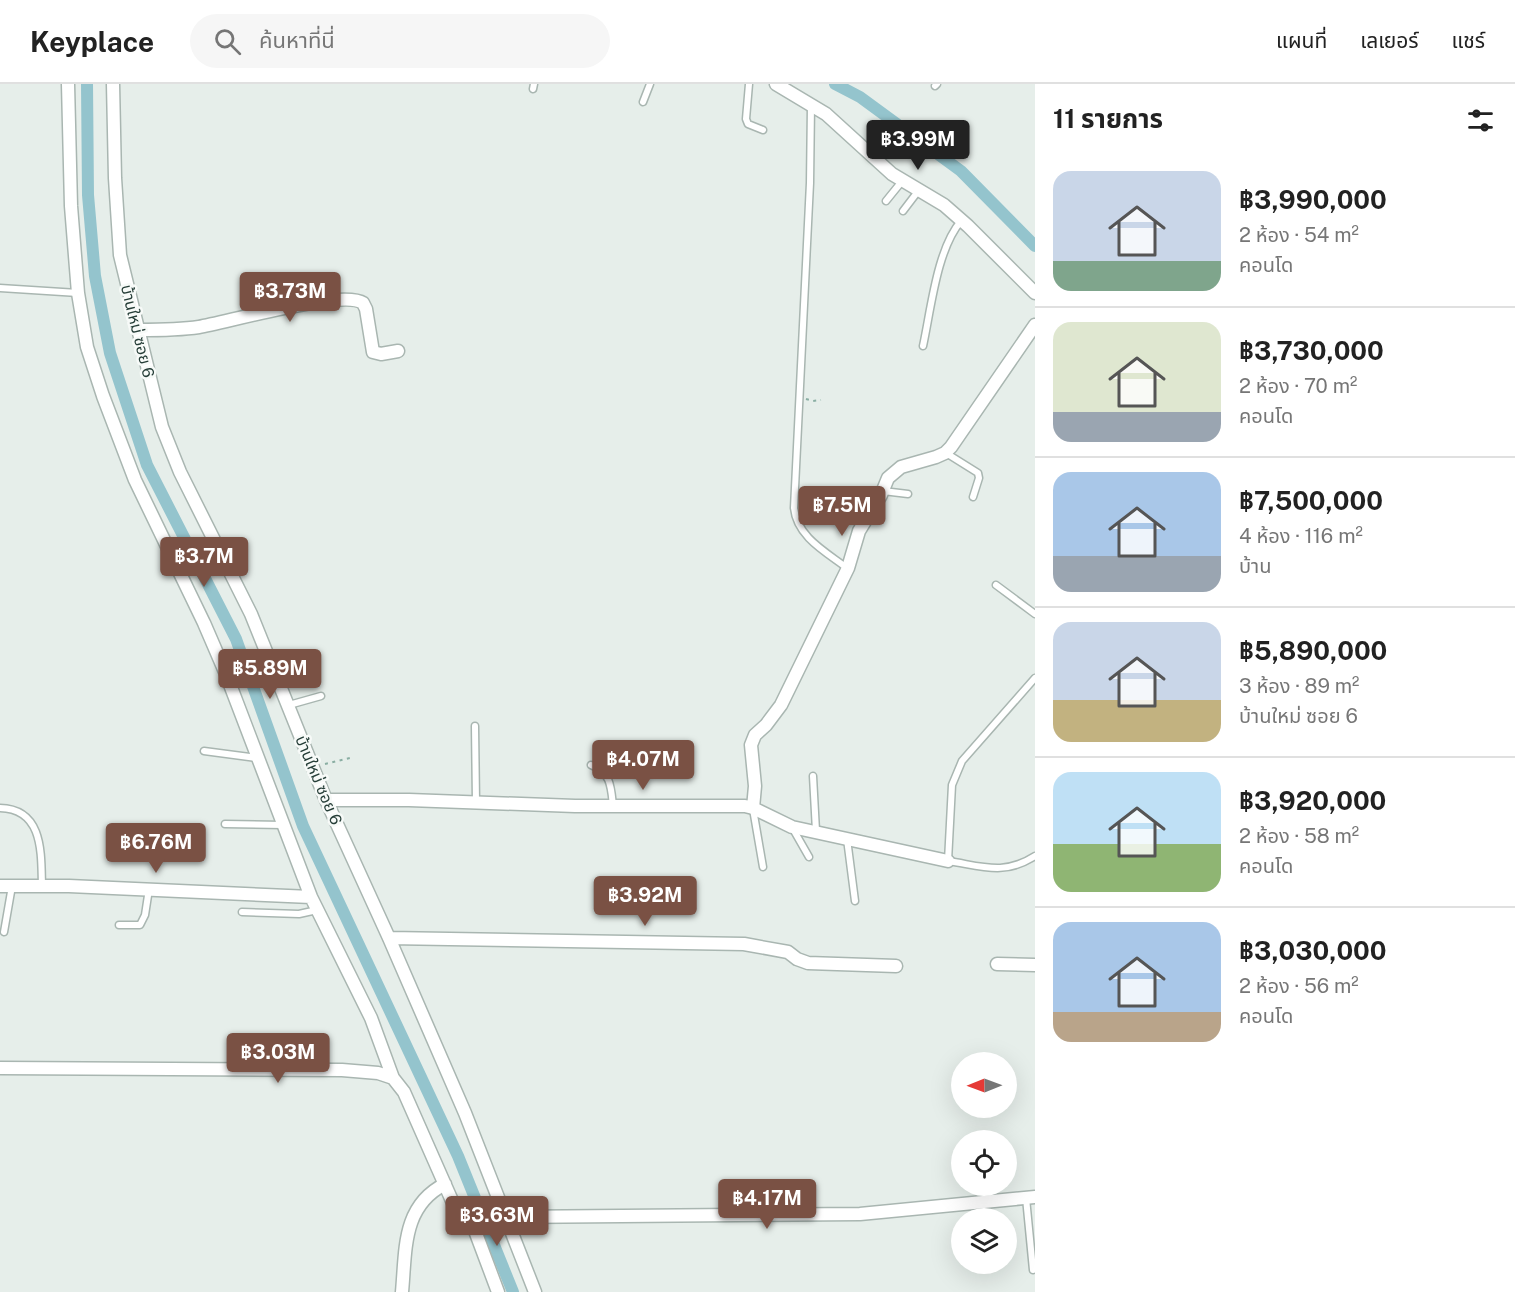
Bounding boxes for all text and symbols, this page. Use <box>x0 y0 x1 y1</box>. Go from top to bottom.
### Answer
search box <box>190 14 610 68</box>
text: Keyplace <box>30 25 154 58</box>
icon: search <box>211 25 244 58</box>
text: ค้นหาที่นี่ <box>259 27 335 53</box>
text: แผนที่ <box>1276 28 1327 53</box>
text: เลเยอร์ <box>1360 28 1419 53</box>
text: แชร์ <box>1452 28 1485 53</box>
text: 11 รายการ <box>1053 103 1163 134</box>
icon: filters <box>1464 104 1497 137</box>
pin: ฿3.99M <box>869 120 967 171</box>
text: ฿3.99M <box>881 127 955 151</box>
text: ฿3,990,000 <box>1239 184 1387 215</box>
icon: home <box>1101 195 1173 267</box>
text: 2 ห้อง · 54 m² <box>1239 223 1359 247</box>
text: คอนโด <box>1239 253 1293 277</box>
pin: ฿3.73M <box>241 272 339 323</box>
text: ฿3.73M <box>254 279 326 303</box>
street label: บ้านใหม่ ซอย 6 <box>117 283 158 380</box>
text: ฿3,730,000 <box>1239 335 1384 366</box>
icon: home <box>1101 346 1173 418</box>
text: 2 ห้อง · 70 m² <box>1239 374 1357 398</box>
text: คอนโด <box>1239 404 1293 428</box>
text: ฿7,500,000 <box>1239 485 1383 516</box>
pin: ฿7.5M <box>800 486 884 537</box>
text: ฿7.5M <box>812 493 872 517</box>
icon: home <box>1101 496 1173 568</box>
text: 4 ห้อง · 116 m² <box>1239 524 1363 548</box>
pin: ฿3.7M <box>162 537 246 588</box>
text: ฿3.7M <box>174 544 234 568</box>
text: บ้าน <box>1239 554 1271 578</box>
text: ฿5,890,000 <box>1239 635 1387 666</box>
icon: home <box>1101 646 1173 718</box>
pin: ฿5.89M <box>221 649 319 700</box>
text: ฿5.89M <box>232 656 308 680</box>
text: 3 ห้อง · 89 m² <box>1239 674 1359 698</box>
text: บ้านใหม่ ซอย 6 <box>1239 704 1358 728</box>
street label: บ้านใหม่ ซอย 6 <box>291 733 346 828</box>
pin: ฿4.07M <box>594 740 692 791</box>
text: ฿4.07M <box>606 747 680 771</box>
text: ฿3,920,000 <box>1239 785 1386 816</box>
icon: home <box>1101 796 1173 868</box>
pin: ฿6.76M <box>107 823 205 874</box>
text: 2 ห้อง · 58 m² <box>1239 824 1359 848</box>
text: ฿6.76M <box>120 830 192 854</box>
text: คอนโด <box>1239 854 1293 878</box>
pin: ฿3.92M <box>596 876 694 927</box>
text: ฿3.92M <box>608 883 682 907</box>
text: ฿3,030,000 <box>1239 935 1387 966</box>
icon: home <box>1101 946 1173 1018</box>
text: 2 ห้อง · 56 m² <box>1239 974 1359 998</box>
text: คอนโด <box>1239 1004 1293 1028</box>
pin: ฿3.03M <box>229 1033 327 1084</box>
text: ฿3.03M <box>241 1040 315 1064</box>
north arrow <box>951 1052 1017 1118</box>
map controls <box>951 1052 1017 1274</box>
button: locate <box>951 1130 1017 1196</box>
pin: ฿4.17M <box>718 1179 816 1230</box>
text: ฿4.17M <box>732 1186 802 1210</box>
pin: ฿3.63M <box>448 1196 546 1247</box>
text: ฿3.63M <box>459 1203 535 1227</box>
button: layers <box>951 1208 1017 1274</box>

